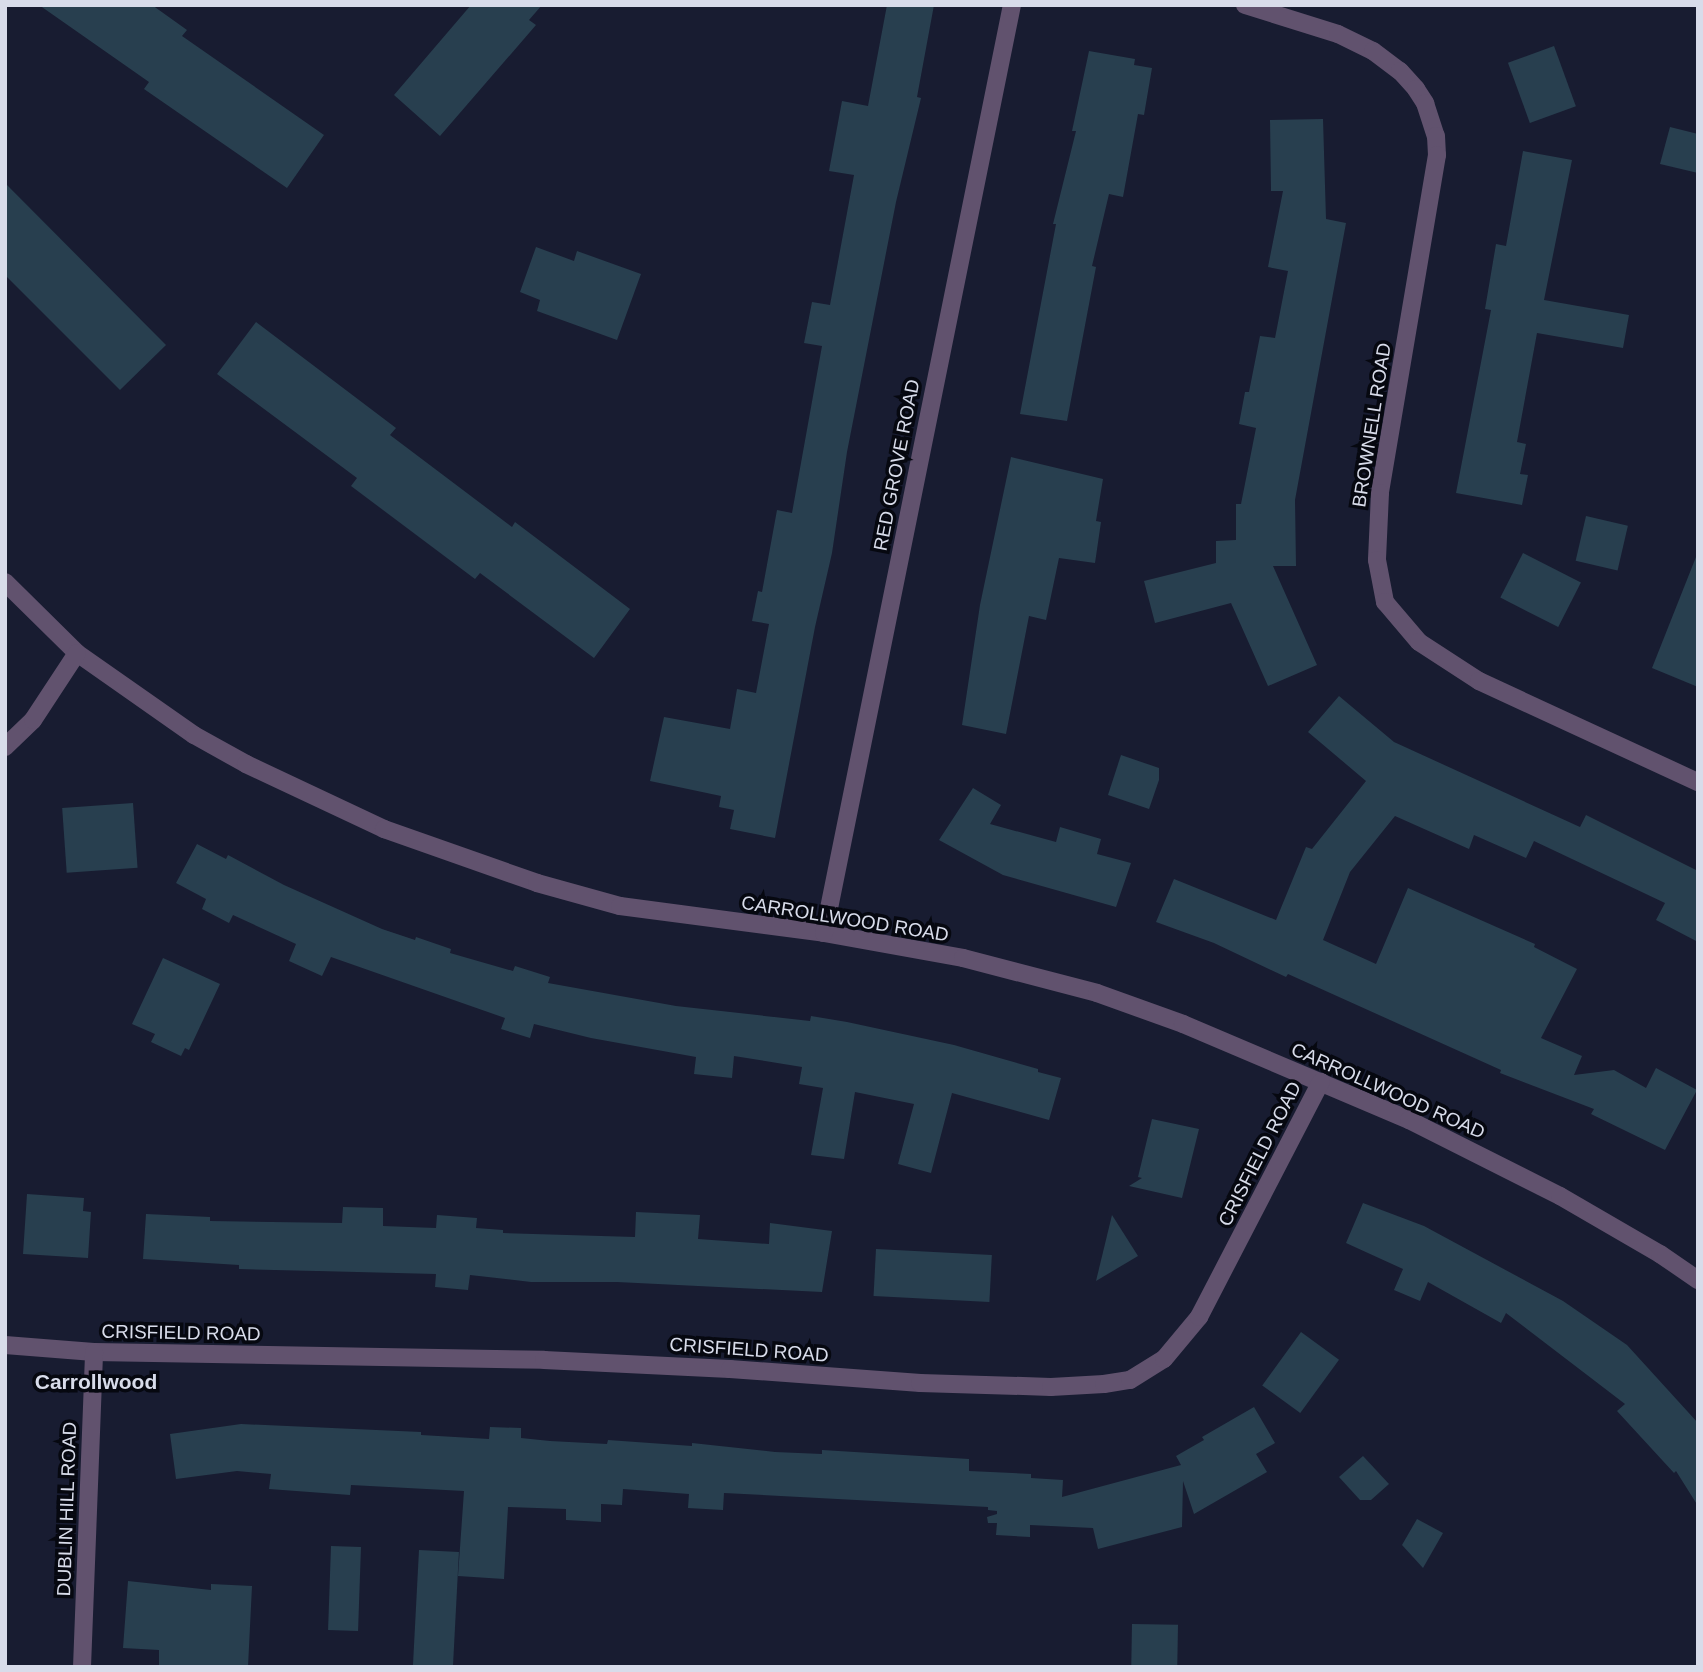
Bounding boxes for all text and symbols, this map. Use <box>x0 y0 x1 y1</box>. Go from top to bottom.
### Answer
street label: BROWNELL ROAD <box>1348 341 1396 509</box>
street label: RED GROVE ROAD <box>869 377 925 553</box>
street label: CARROLLWOOD ROAD <box>740 891 950 947</box>
street label: CARROLLWOOD ROAD <box>1288 1038 1488 1144</box>
street label: CRISFIELD ROAD <box>1214 1078 1306 1230</box>
street label: CRISFIELD ROAD <box>101 1320 261 1346</box>
street label: CRISFIELD ROAD <box>669 1333 829 1367</box>
district label: Carrollwood <box>35 1369 157 1395</box>
street label: DUBLIN HILL ROAD <box>53 1421 81 1597</box>

